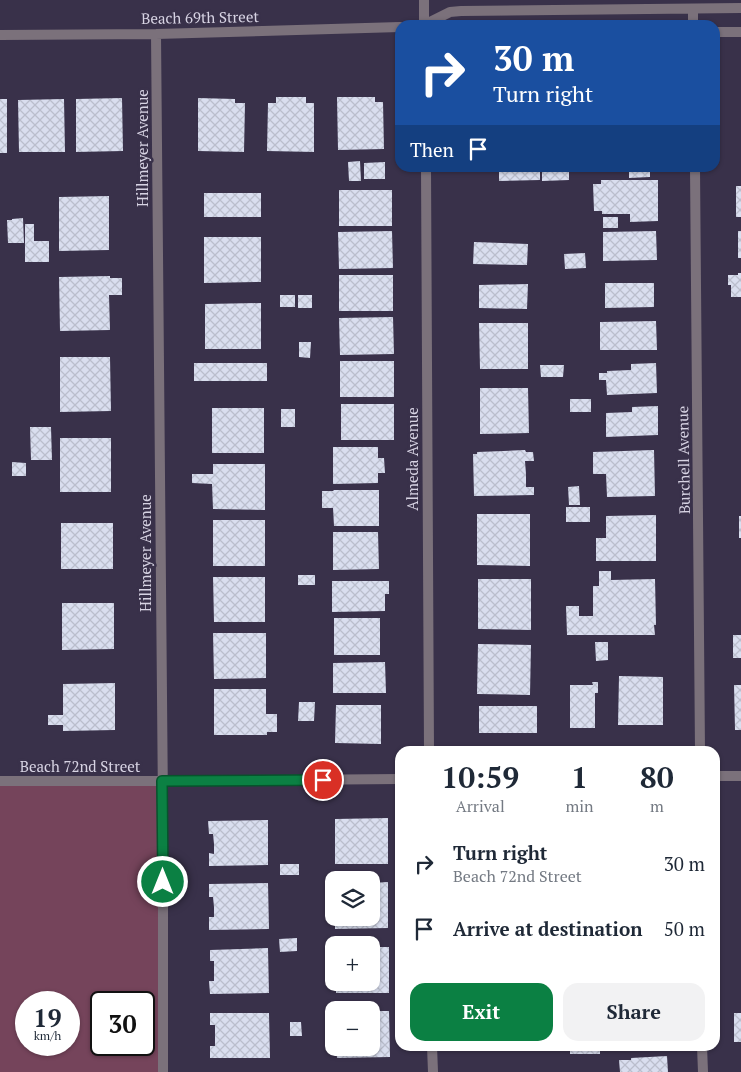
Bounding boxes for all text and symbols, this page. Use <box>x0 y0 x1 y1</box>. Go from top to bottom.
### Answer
street label: Beach 69th Street <box>141 6 260 28</box>
text: 30 m <box>493 35 574 81</box>
icon: right <box>410 40 475 105</box>
text: Turn right <box>493 79 593 108</box>
street label: Hillmeyer Avenue <box>132 89 152 207</box>
icon: arrive <box>464 135 492 163</box>
text: Then <box>410 137 454 162</box>
street label: Burchell Avenue <box>672 406 694 514</box>
street label: Almeda Avenue <box>402 407 422 511</box>
street label: Hillmeyer Avenue <box>135 494 155 612</box>
street label: Beach 72nd Street <box>20 756 141 776</box>
text: 10:59 <box>441 757 519 797</box>
text: 1 <box>571 757 588 797</box>
text: 80 <box>640 757 674 797</box>
pin <box>302 759 344 801</box>
icon: arrive <box>309 766 337 794</box>
text: Arrival <box>456 795 505 817</box>
text: min <box>566 795 594 817</box>
text: m <box>650 795 664 817</box>
text: Turn right <box>453 840 547 865</box>
icon: right <box>410 850 438 878</box>
text: 30 m <box>664 851 705 876</box>
position arrow <box>136 855 188 907</box>
text: Beach 72nd Street <box>453 865 582 887</box>
map controls <box>325 871 380 1056</box>
button: layers <box>325 871 380 926</box>
icon: arrive <box>410 915 438 943</box>
text: Arrive at destination <box>453 916 642 941</box>
text: 50 m <box>664 916 705 941</box>
button: + <box>325 936 380 991</box>
button: Exit <box>410 983 553 1041</box>
button: Share <box>563 983 705 1041</box>
speed limit sign: 30 <box>90 991 155 1056</box>
text: 19 <box>33 1001 62 1034</box>
button: − <box>325 1001 380 1056</box>
text: km/h <box>34 1028 61 1043</box>

